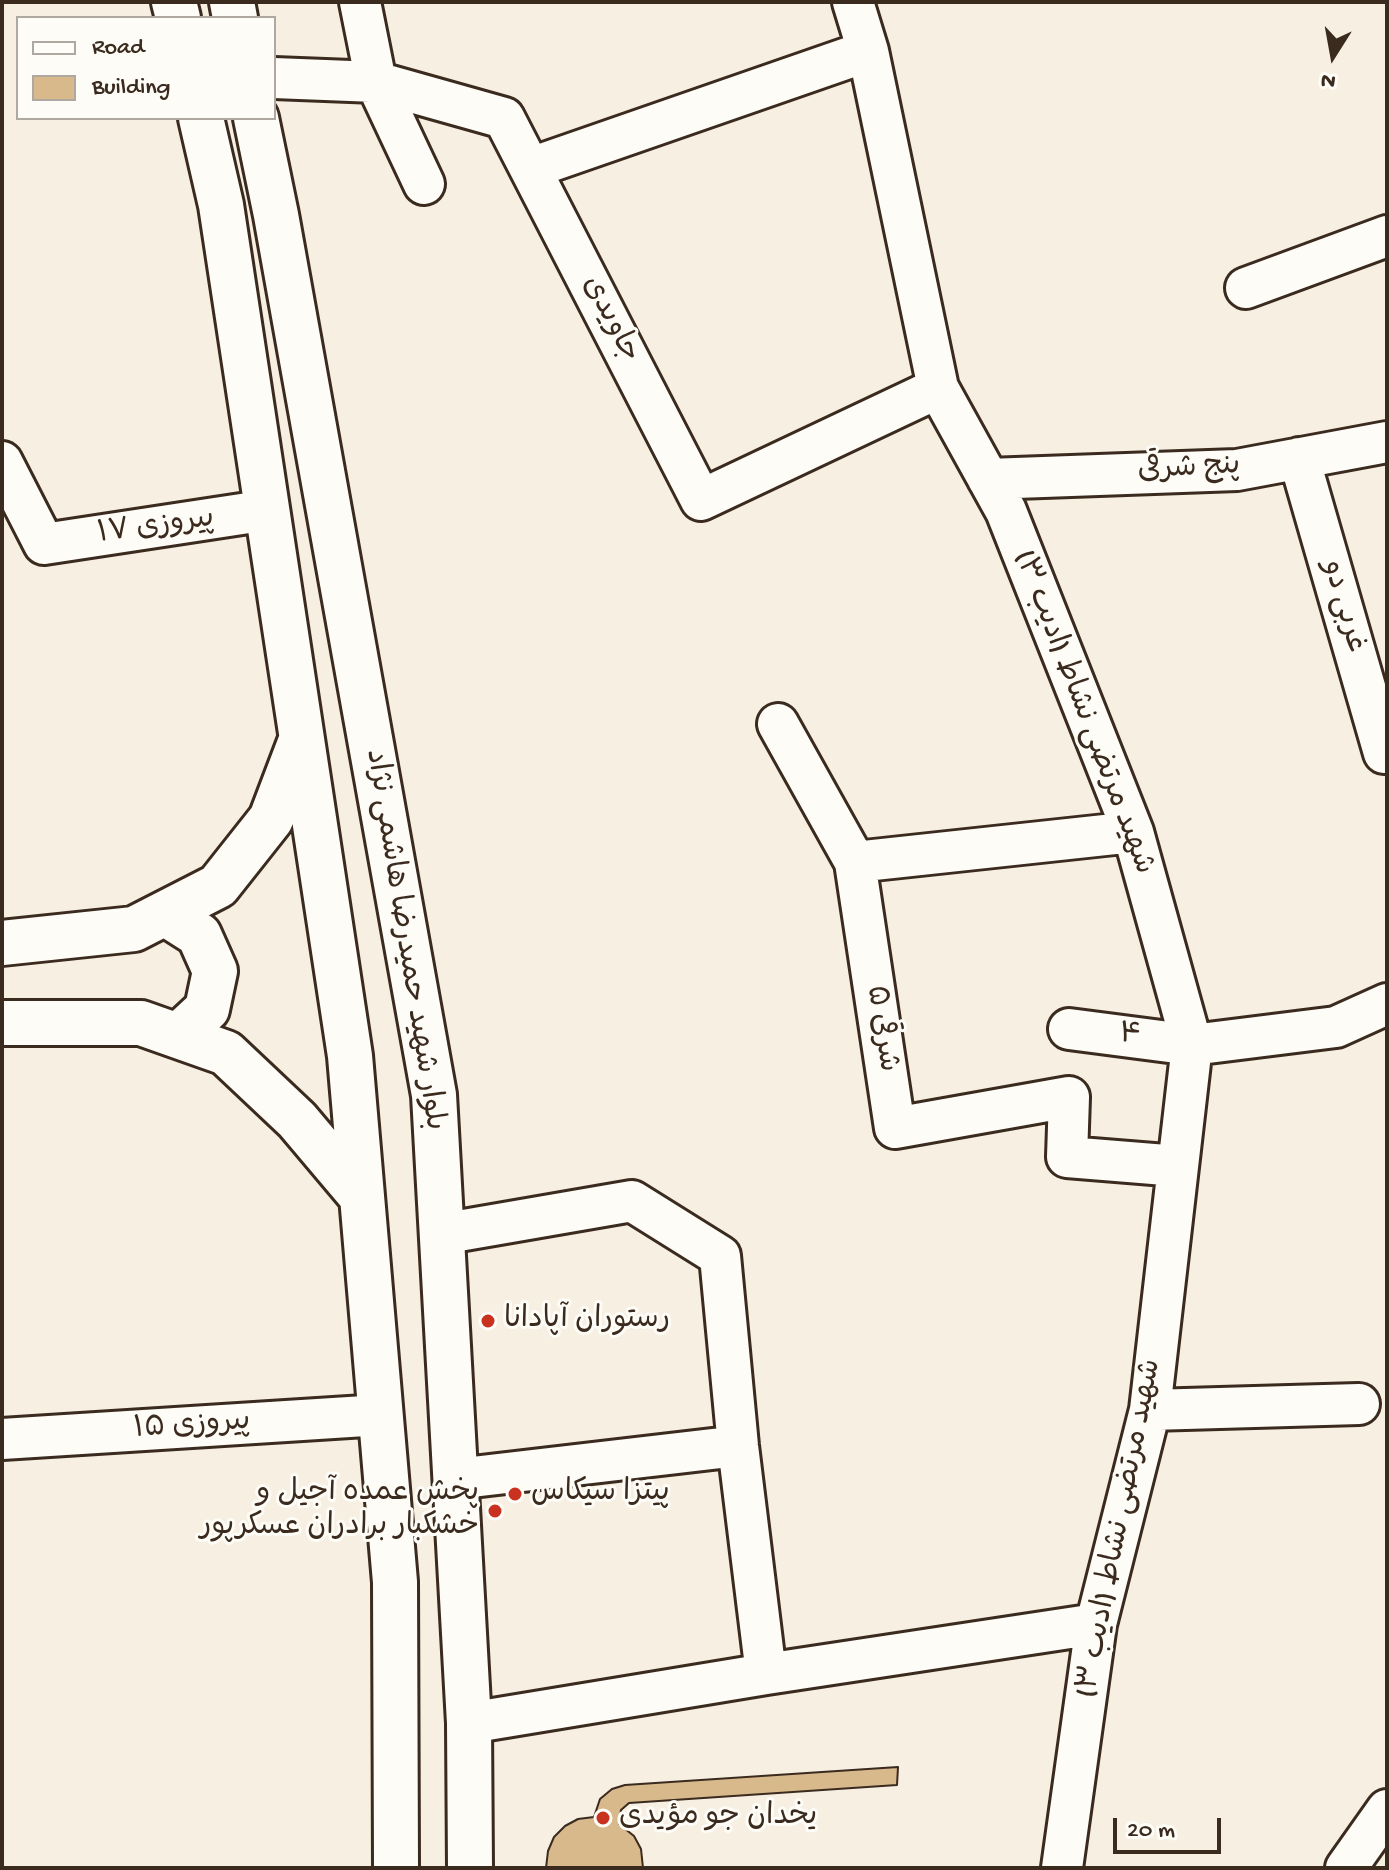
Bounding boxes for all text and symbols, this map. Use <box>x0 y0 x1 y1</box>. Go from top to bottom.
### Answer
legend <box>16 16 276 120</box>
north arrow <box>1293 16 1373 96</box>
text: Road <box>92 34 144 63</box>
text: N <box>1319 65 1338 94</box>
text: Building <box>92 74 170 103</box>
street label: جاویدی <box>572 271 646 369</box>
street label: پنج شرقی <box>1137 449 1241 491</box>
street label: پیروزی ۱۷ <box>95 502 217 554</box>
street label: شهید مرتضی نشاط (ادیب ۳) <box>1003 546 1161 880</box>
street label: غربی دو <box>1312 557 1372 657</box>
street label: بلوار شهید حمیدرضا هاشمی نژاد <box>355 747 451 1133</box>
street label: ۵ شرقی <box>855 983 905 1075</box>
street label: ۴ <box>1117 1018 1143 1056</box>
place label: رستوران آپادانا <box>504 1303 670 1339</box>
marker: رستوران آپادانا <box>479 1312 497 1330</box>
street label: شهید مرتضی نشاط (ادیب ۳) <box>1070 1356 1172 1702</box>
street label: پیروزی ۱۵ <box>132 1405 252 1449</box>
place label: پخش عمده آجیل و خشکبار برادران عسکرپور <box>200 1476 479 1546</box>
place label: پیتزا سیکاس <box>531 1476 670 1512</box>
marker: پیتزا سیکاس <box>506 1485 524 1503</box>
marker: پخش عمده آجیل و خشکبار برادران عسکرپور <box>486 1502 504 1520</box>
place label: یخدان جو مؤیدی <box>619 1800 817 1836</box>
scale bar <box>1117 1802 1225 1852</box>
marker: یخدان جو مؤیدی <box>594 1809 612 1827</box>
text: 20 m <box>1127 1817 1175 1846</box>

